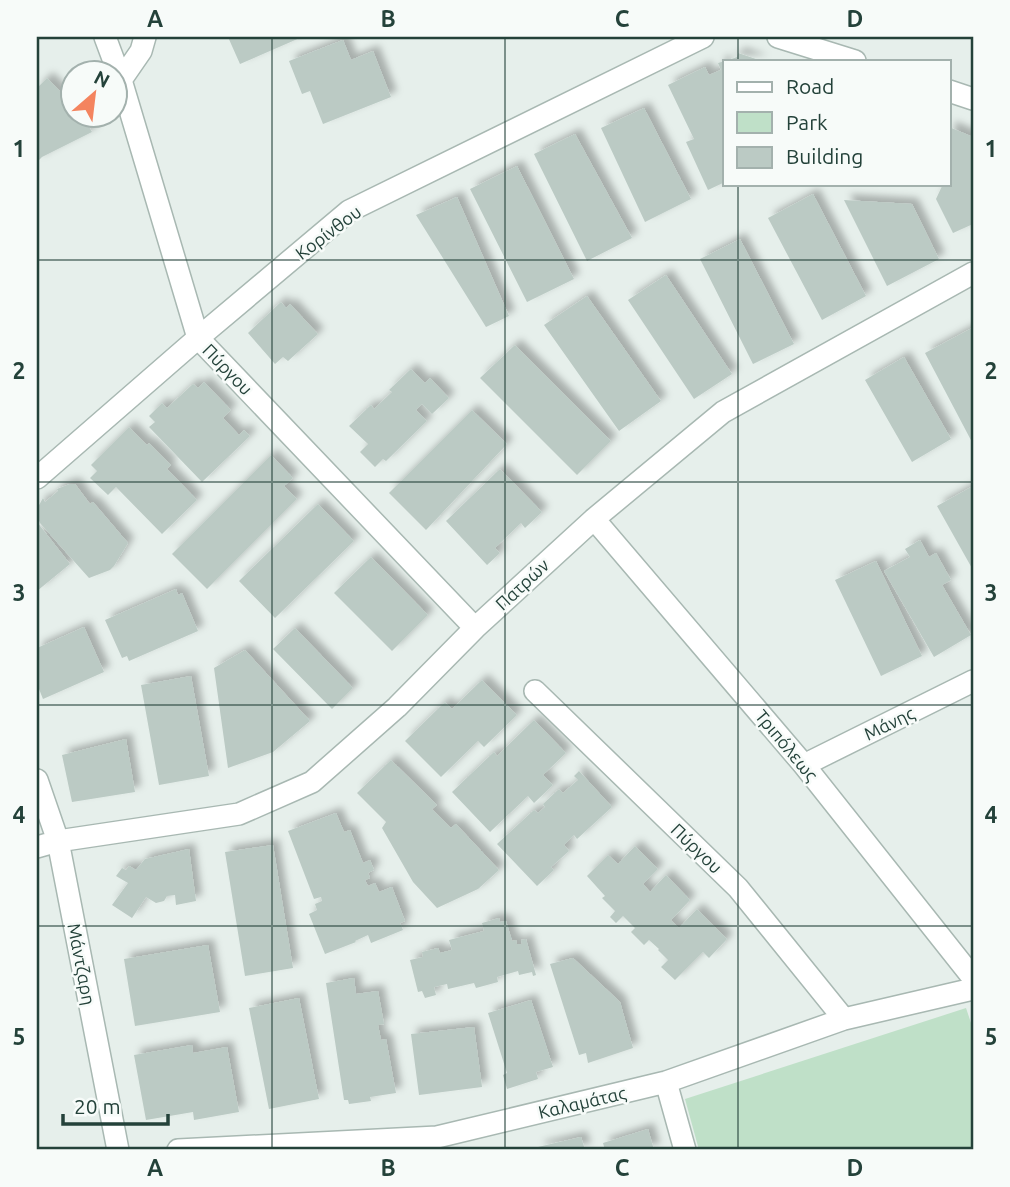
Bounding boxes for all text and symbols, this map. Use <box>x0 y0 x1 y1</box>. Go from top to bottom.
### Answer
text: A <box>147 6 163 31</box>
text: B <box>380 6 396 31</box>
text: C <box>615 6 630 31</box>
text: D <box>847 6 863 31</box>
north arrow <box>60 60 130 130</box>
legend <box>723 60 950 186</box>
text: N <box>91 66 113 92</box>
text: Road <box>786 74 834 98</box>
text: Park <box>786 110 828 134</box>
text: 1 <box>13 136 25 161</box>
text: 1 <box>985 136 997 161</box>
text: Building <box>786 144 863 168</box>
street label: Κορίνθου <box>291 201 365 263</box>
street label: Πύργου <box>199 340 257 398</box>
text: 2 <box>13 358 25 383</box>
text: 2 <box>985 358 997 383</box>
street label: Πατρών <box>491 554 553 614</box>
text: 3 <box>13 580 25 605</box>
text: 3 <box>985 580 997 605</box>
street label: Μάνης <box>861 702 918 745</box>
street label: Τριπόλεως <box>751 706 822 785</box>
text: 4 <box>13 802 26 827</box>
text: 4 <box>985 802 998 827</box>
street label: Πύργου <box>668 819 726 877</box>
street label: Μάντζαρη <box>63 921 100 1007</box>
text: 5 <box>13 1024 25 1049</box>
text: 5 <box>985 1024 997 1049</box>
scale bar <box>63 1082 168 1126</box>
street label: Καλαμάτας <box>536 1082 628 1123</box>
text: 20 m <box>74 1094 121 1118</box>
text: A <box>147 1155 163 1180</box>
text: B <box>380 1155 396 1180</box>
text: C <box>615 1155 630 1180</box>
text: D <box>847 1155 863 1180</box>

